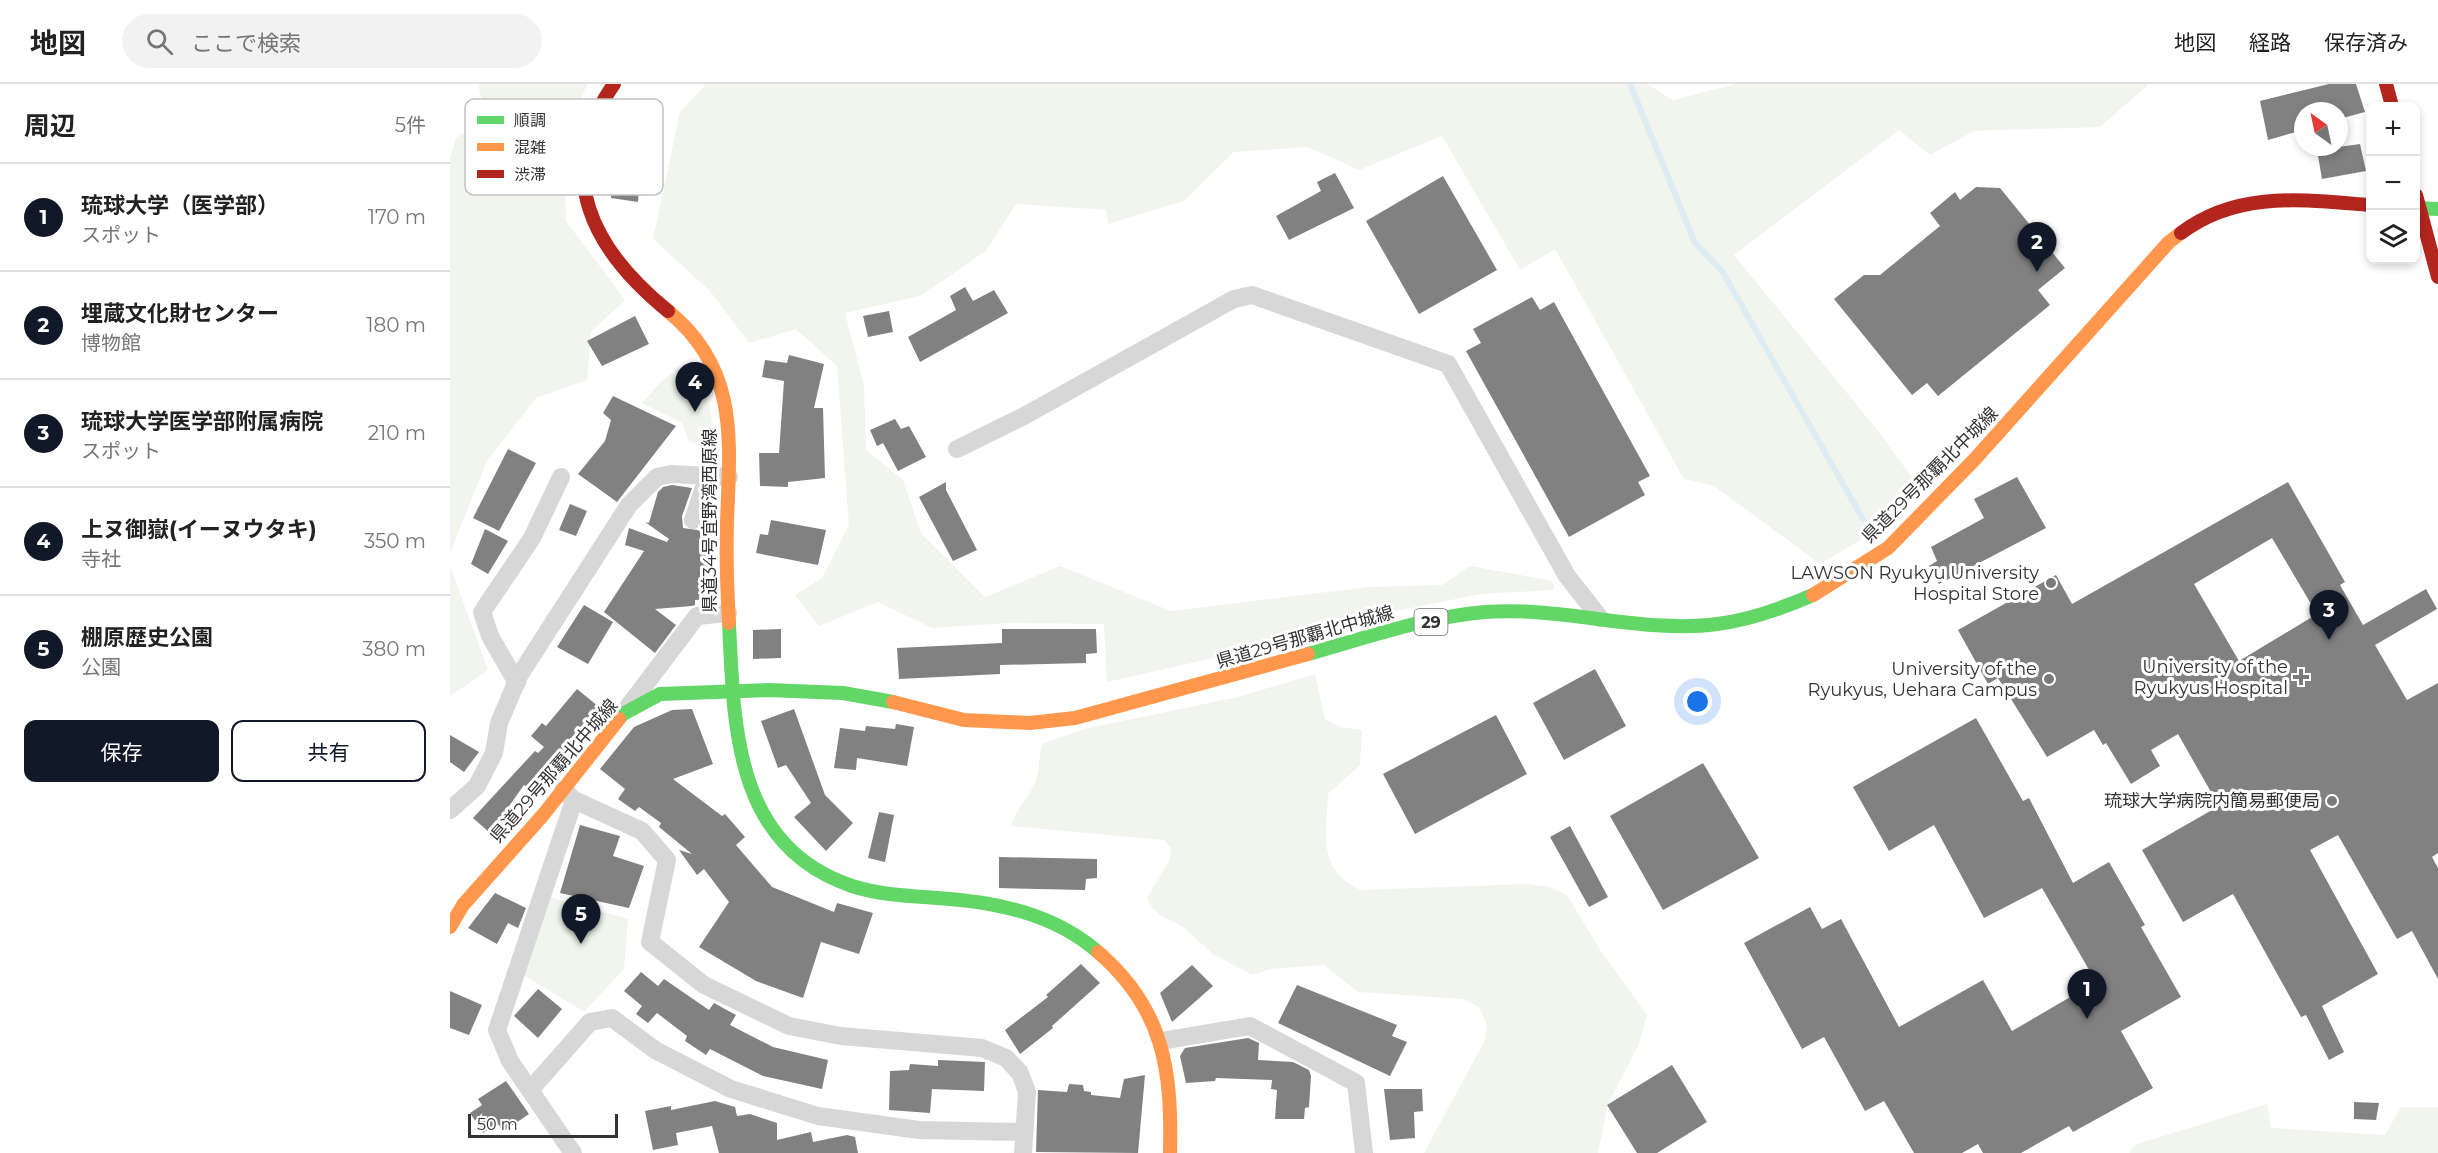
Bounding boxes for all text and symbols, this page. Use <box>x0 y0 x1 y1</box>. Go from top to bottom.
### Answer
search box <box>122 14 542 68</box>
icon: search <box>143 25 176 58</box>
text: 地図 <box>30 26 86 60</box>
text: ここで検索 <box>191 30 301 57</box>
text: 地図 <box>2174 30 2216 55</box>
text: 経路 <box>2249 30 2291 55</box>
text: 保存済み <box>2324 30 2408 55</box>
legend <box>465 99 663 195</box>
north arrow <box>2294 102 2348 156</box>
map controls <box>2366 102 2420 264</box>
button: + <box>2366 102 2420 156</box>
text: 周辺 <box>24 110 76 142</box>
text: 順調 <box>514 111 546 130</box>
text: 5件 <box>395 113 426 137</box>
text: 混雑 <box>514 138 546 157</box>
button: − <box>2366 156 2420 210</box>
text: 渋滞 <box>514 165 546 184</box>
text: 琉球大学（医学部） <box>81 192 279 219</box>
text: 1 <box>40 205 47 229</box>
text: 170 m <box>368 205 426 229</box>
button: layers <box>2366 210 2420 264</box>
pin: 2 <box>2018 222 2056 272</box>
text: スポット <box>81 223 161 247</box>
text: 埋蔵文化財センター <box>81 300 279 327</box>
text: 2 <box>38 313 49 337</box>
text: 180 m <box>366 313 426 337</box>
text: 博物館 <box>81 331 141 355</box>
pin: 4 <box>676 362 714 412</box>
street label: 県道29号那覇北中城線 <box>1857 402 2003 548</box>
text: 琉球大学医学部附属病院 <box>81 408 323 435</box>
text: 3 <box>38 421 49 445</box>
text: 210 m <box>368 421 426 445</box>
street label: 県道34号宜野湾西原線 <box>699 429 721 613</box>
text: スポット <box>81 439 161 463</box>
text: 上ヌ御嶽(イーヌウタキ) <box>81 516 317 543</box>
text: 4 <box>37 529 50 553</box>
text: 350 m <box>364 529 426 553</box>
text: 寺社 <box>81 547 121 571</box>
place label: LAWSON Ryukyu University Hospital Store <box>1790 562 2039 605</box>
marker: LAWSON Ryukyu University Hospital Store <box>2044 576 2058 590</box>
pin: 3 <box>2310 590 2348 640</box>
street label: 県道29号那覇北中城線 <box>1214 601 1396 673</box>
road number: 29 <box>1414 609 1448 635</box>
text: 棚原歴史公園 <box>81 624 213 651</box>
text: 5 <box>38 637 49 661</box>
text: 380 m <box>362 637 426 661</box>
text: 公園 <box>81 655 121 679</box>
place label: University of the Ryukyus Hospital <box>2133 656 2288 699</box>
place label: University of the Ryukyus, Uehara Campus <box>1807 658 2037 701</box>
marker: University of the Ryukyus Hospital <box>2292 668 2310 686</box>
marker: University of the Ryukyus, Uehara Campus <box>2042 672 2056 686</box>
your location <box>1683 687 1712 716</box>
street label: 県道29号那覇北中城線 <box>486 695 622 847</box>
button: 保存 <box>24 720 219 782</box>
button: 共有 <box>231 720 426 782</box>
place label: 琉球大学病院内簡易郵便局 <box>2104 790 2320 812</box>
marker: 琉球大学病院内簡易郵便局 <box>2325 794 2339 808</box>
pin: 5 <box>562 894 600 944</box>
pin: 1 <box>2068 970 2106 1019</box>
scale bar <box>468 1111 618 1138</box>
text: 50 m <box>477 1115 518 1134</box>

